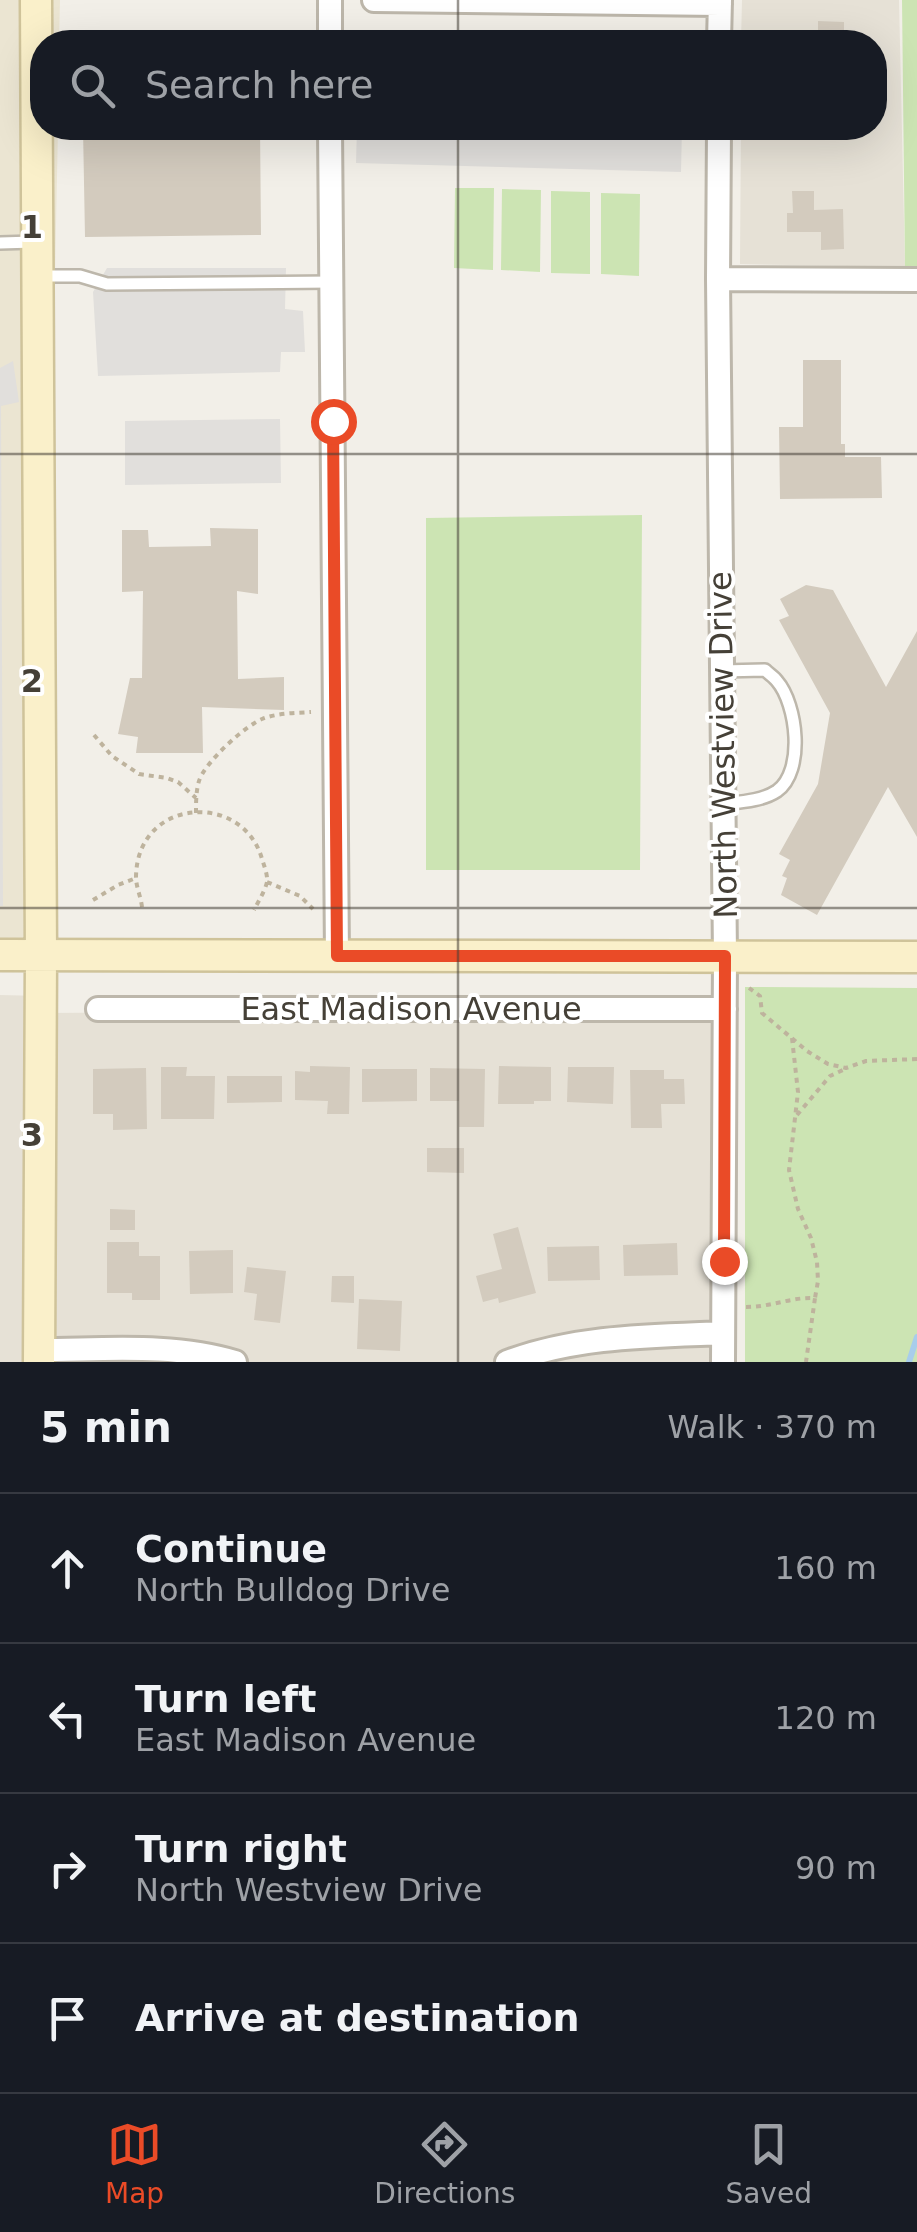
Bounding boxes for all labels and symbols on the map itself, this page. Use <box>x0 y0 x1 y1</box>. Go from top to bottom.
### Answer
text: 1 <box>21 208 43 246</box>
route start <box>311 399 357 445</box>
street label: North Westview Drive <box>701 571 745 919</box>
text: 2 <box>21 662 43 700</box>
street label: East Madison Avenue <box>240 990 582 1028</box>
text: 3 <box>21 1116 43 1154</box>
route end <box>702 1239 748 1285</box>

